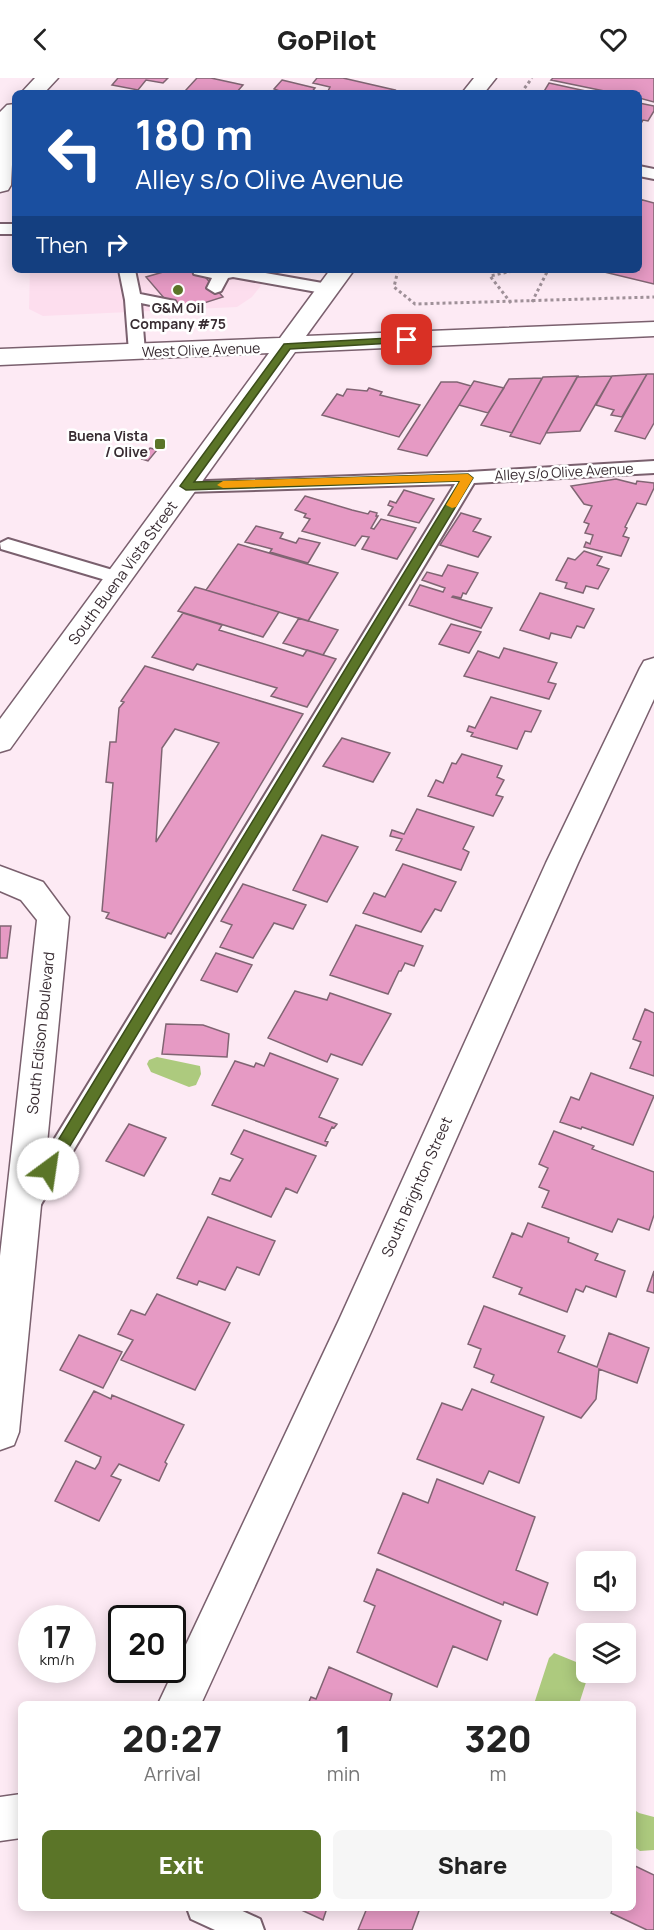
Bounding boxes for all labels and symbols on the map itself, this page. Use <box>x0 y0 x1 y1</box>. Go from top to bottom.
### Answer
marker: G&M Oil Company #75 <box>171 283 185 297</box>
place label: G&M Oil Company #75 <box>130 298 226 333</box>
pin <box>381 314 432 365</box>
street label: West Olive Avenue <box>141 338 261 361</box>
place label: Buena Vista / Olive <box>68 426 148 461</box>
marker: Buena Vista / Olive <box>153 437 167 451</box>
street label: Alley s/o Olive Avenue <box>494 458 634 485</box>
street label: South Buena Vista Street <box>63 496 182 649</box>
street label: South Edison Boulevard <box>22 951 59 1115</box>
street label: South Brighton Street <box>376 1113 457 1260</box>
position arrow <box>16 1137 80 1201</box>
speed limit sign: 20 <box>108 1605 186 1683</box>

